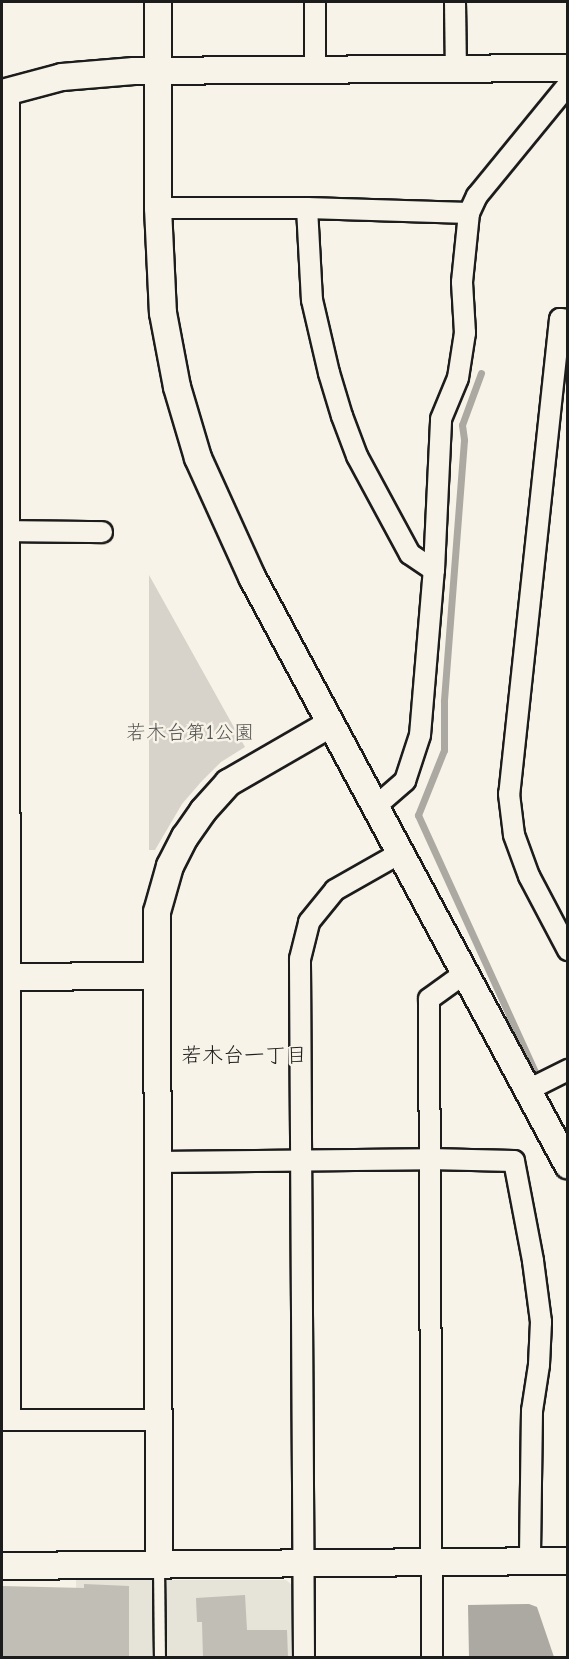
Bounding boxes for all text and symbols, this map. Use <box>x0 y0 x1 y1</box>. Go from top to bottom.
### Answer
park label: 若木台第1公園 <box>126 720 254 744</box>
district label: 若木台一丁目 <box>181 1042 307 1068</box>

